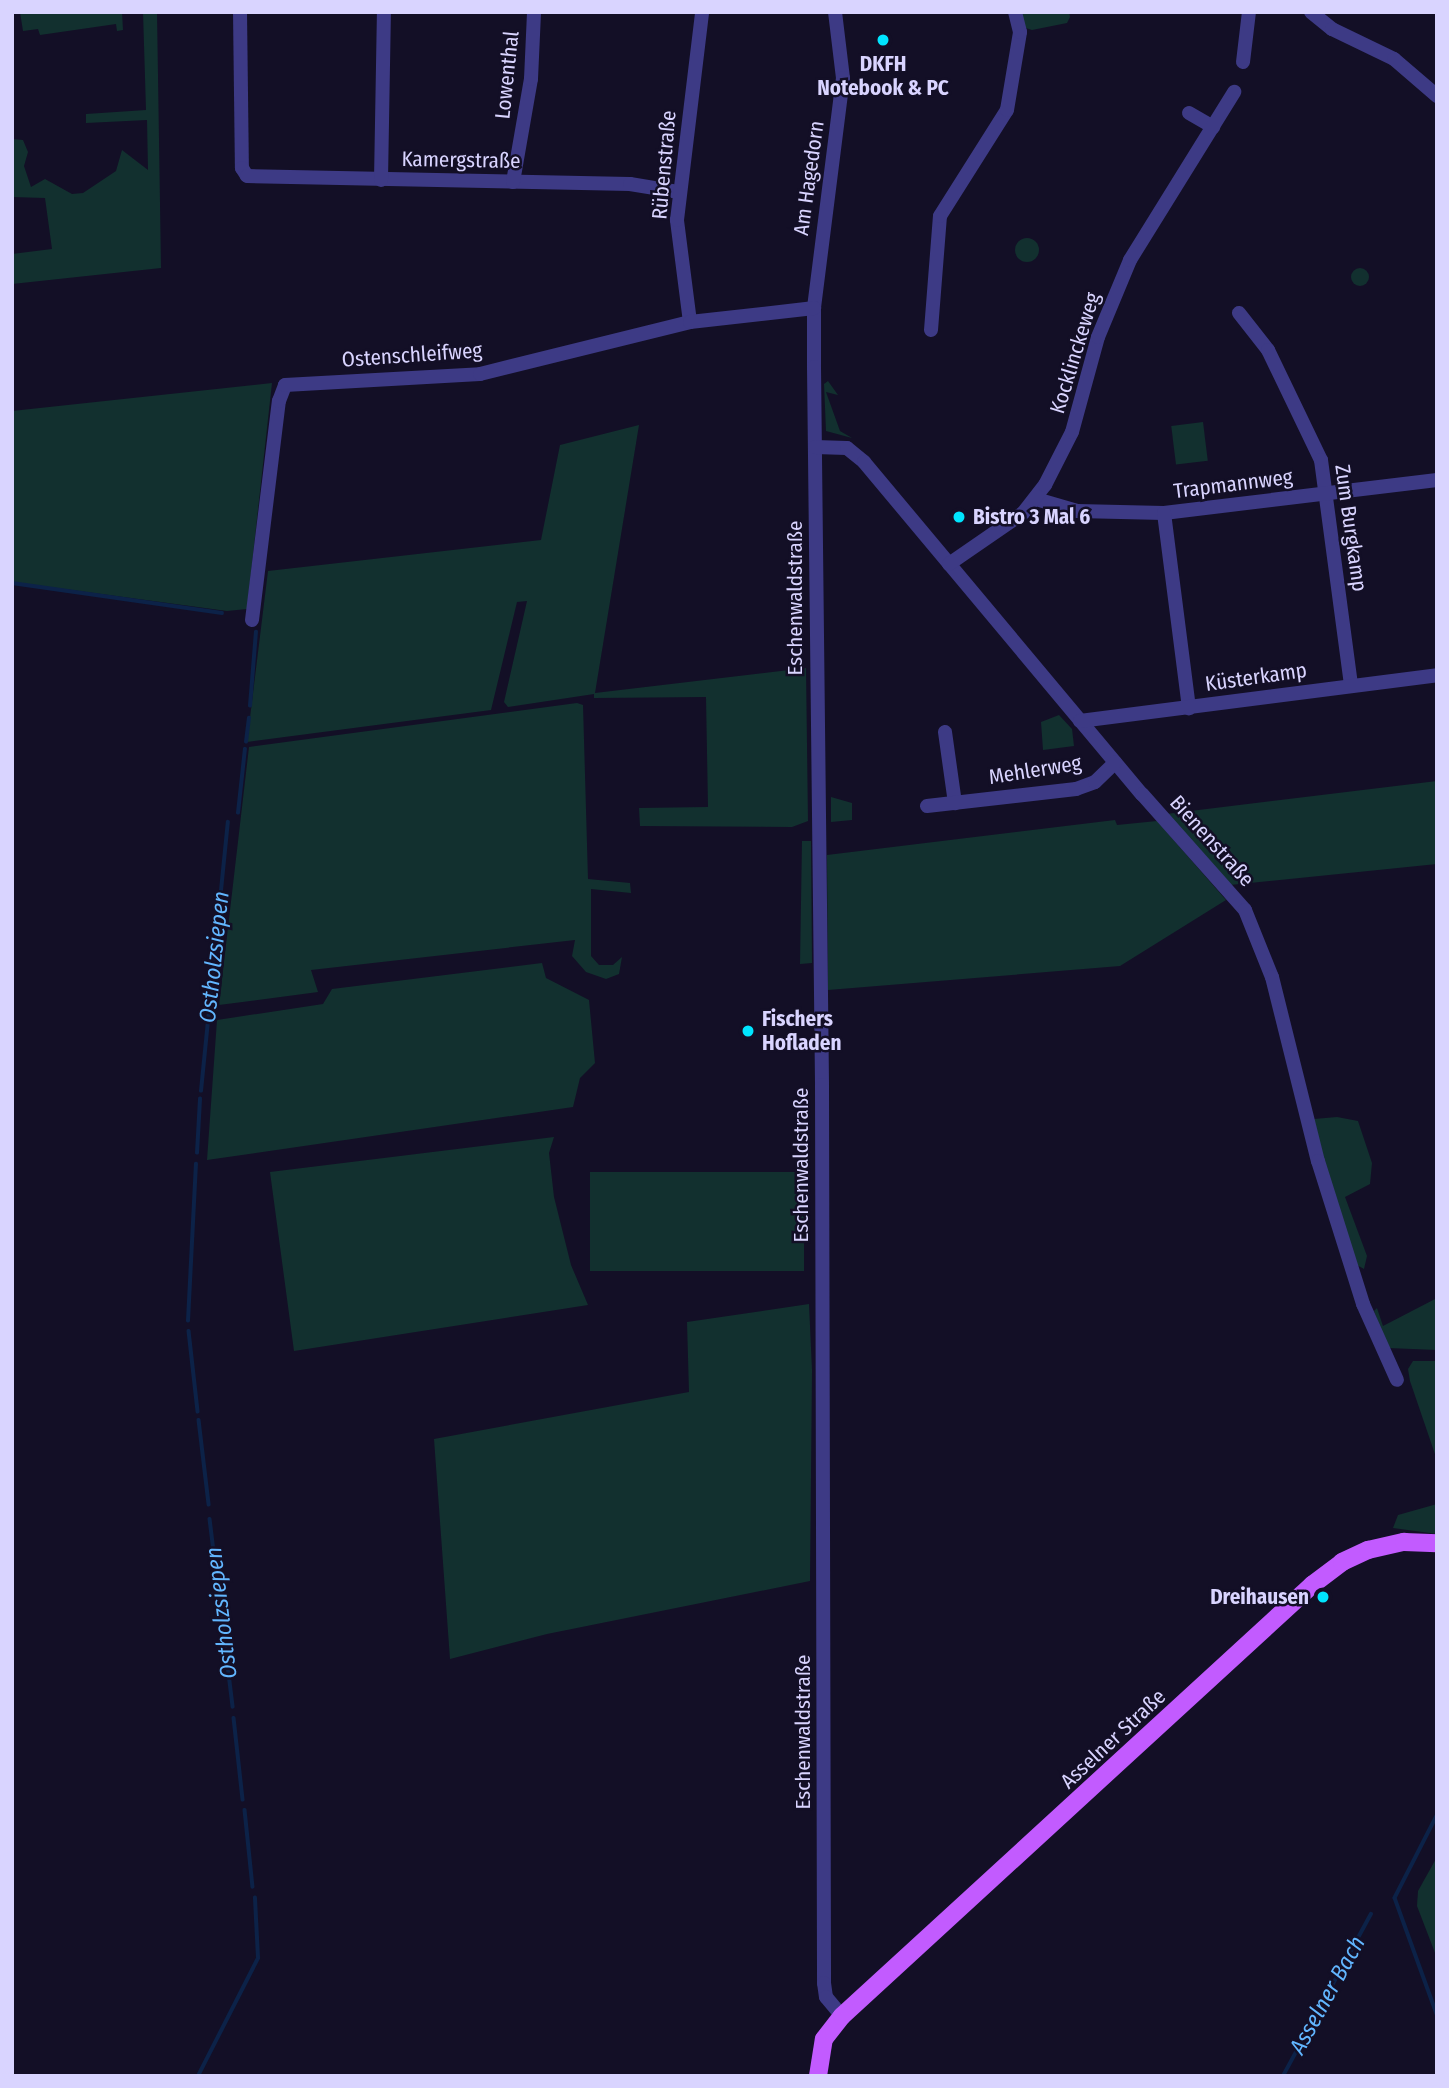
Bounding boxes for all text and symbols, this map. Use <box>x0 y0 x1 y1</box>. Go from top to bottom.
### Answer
street label: Lowenthal <box>490 30 524 120</box>
marker: DKFH Notebook & PC <box>875 32 891 48</box>
place label: DKFH Notebook & PC <box>817 51 949 101</box>
street label: Rübenstraße <box>647 109 681 221</box>
street label: Am Hagedorn <box>788 119 830 237</box>
street label: Kamergstraße <box>401 146 521 174</box>
street label: Kocklinckeweg <box>1045 289 1105 417</box>
street label: Ostenschleifweg <box>341 338 483 372</box>
street label: Zum Burgkamp <box>1330 463 1372 593</box>
street label: Trapmannweg <box>1172 464 1294 504</box>
place label: Bistro 3 Mal 6 <box>973 504 1090 530</box>
marker: Bistro 3 Mal 6 <box>951 509 967 525</box>
street label: Eschenwaldstraße <box>782 521 808 675</box>
street label: Küsterkamp <box>1204 657 1308 697</box>
street label: Mehlerweg <box>987 750 1083 790</box>
street label: Bienenstraße <box>1164 790 1260 892</box>
water label: Ostholzsiepen <box>193 890 235 1024</box>
place label: Fischers Hofladen <box>762 1006 841 1056</box>
marker: Fischers Hofladen <box>740 1023 756 1039</box>
street label: Eschenwaldstraße <box>788 1088 814 1242</box>
water label: Ostholzsiepen <box>199 1546 243 1680</box>
place label: Dreihausen <box>1210 1584 1309 1610</box>
marker: Dreihausen <box>1315 1589 1331 1605</box>
street label: Eschenwaldstraße <box>790 1655 816 1809</box>
street label: Asselner Straße <box>1055 1684 1171 1794</box>
water label: Asselner Bach <box>1283 1931 1371 2059</box>

